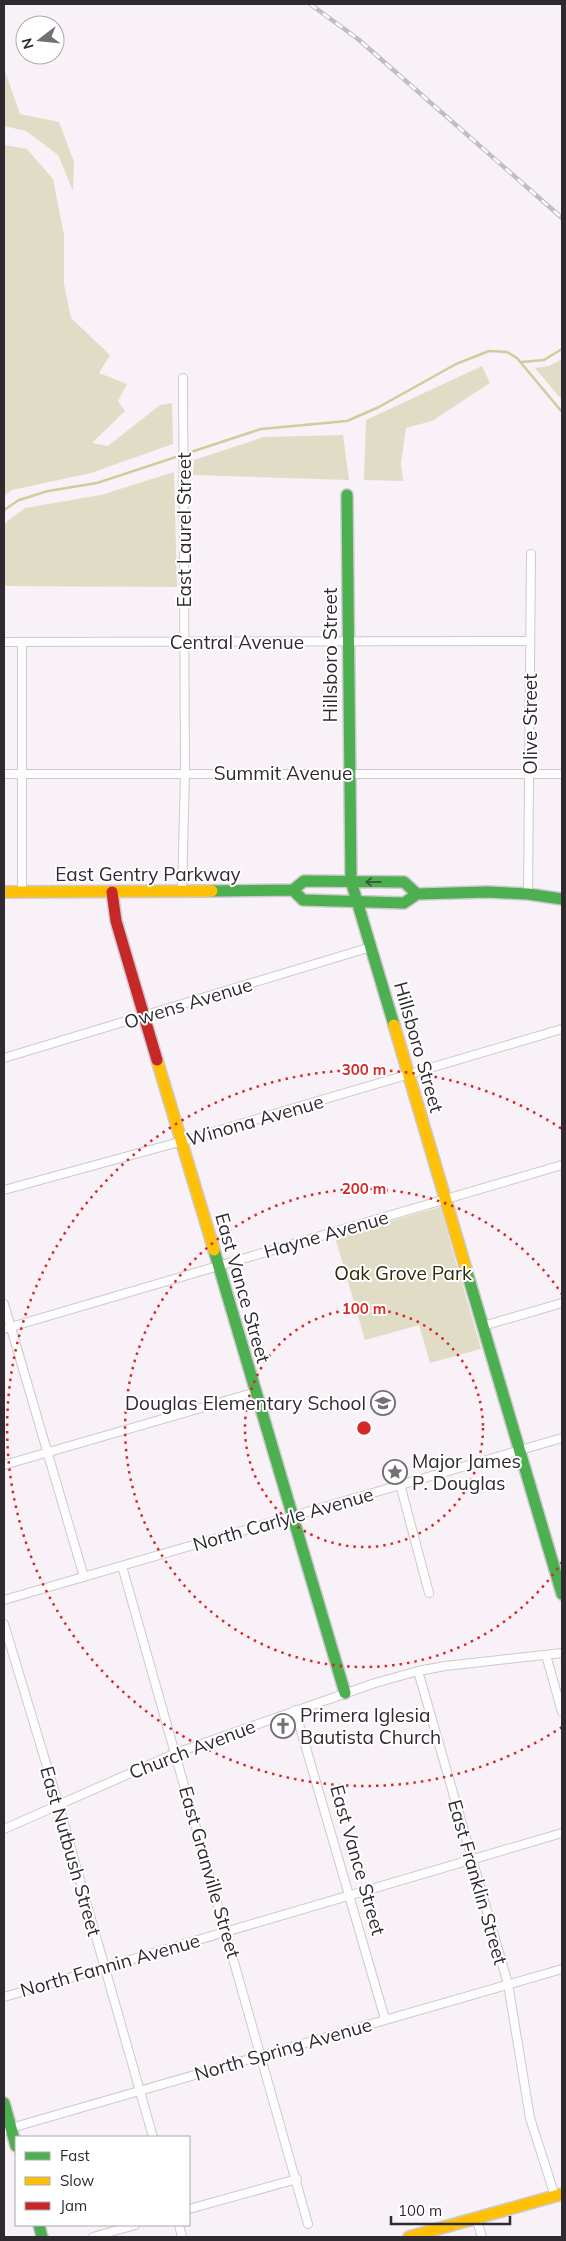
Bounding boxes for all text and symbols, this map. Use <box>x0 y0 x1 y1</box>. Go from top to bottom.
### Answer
north arrow <box>15 15 65 65</box>
text: N <box>17 36 38 51</box>
street label: East Laurel Street <box>172 452 196 608</box>
street label: Hillsboro Street <box>318 587 342 722</box>
street label: Central Avenue <box>170 630 304 654</box>
street label: Olive Street <box>518 673 542 775</box>
street label: Summit Avenue <box>214 761 352 785</box>
street label: East Gentry Parkway <box>55 862 241 886</box>
one-way arrow <box>365 877 382 887</box>
street label: Owens Avenue <box>121 972 255 1034</box>
street label: Hillsboro Street <box>389 979 449 1115</box>
text: 300 m <box>342 1060 386 1079</box>
street label: Winona Avenue <box>184 1089 326 1151</box>
text: 200 m <box>342 1179 386 1198</box>
street label: Hayne Avenue <box>261 1205 391 1263</box>
street label: East Vance Street <box>210 1210 276 1366</box>
park label: Oak Grove Park <box>334 1261 472 1285</box>
text: 100 m <box>342 1299 386 1318</box>
school or university icon: Douglas Elementary School <box>370 1390 396 1416</box>
place label: Douglas Elementary School <box>125 1391 366 1415</box>
centre of rings <box>355 1419 373 1437</box>
place label: Major James P. Douglas <box>412 1449 521 1495</box>
place icon: Major James P. Douglas <box>382 1459 408 1485</box>
street label: North Carlyle Avenue <box>190 1482 376 1556</box>
place label: Primera Iglesia Bautista Church <box>300 1703 441 1749</box>
church icon: Primera Iglesia Bautista Church <box>270 1713 296 1739</box>
street label: Church Avenue <box>125 1714 259 1784</box>
street label: East Nutbush Street <box>35 1763 107 1939</box>
street label: East Vance Street <box>325 1782 391 1938</box>
street label: East Granville Street <box>174 1783 246 1961</box>
street label: East Franklin Street <box>443 1797 513 1968</box>
street label: North Fannin Avenue <box>17 1928 203 2002</box>
street label: North Spring Avenue <box>191 2012 375 2086</box>
legend <box>15 2136 190 2226</box>
text: Fast <box>60 2146 90 2165</box>
text: Slow <box>60 2171 94 2190</box>
scale bar <box>391 2194 510 2226</box>
text: Jam <box>60 2196 87 2215</box>
text: 100 m <box>398 2201 442 2220</box>

